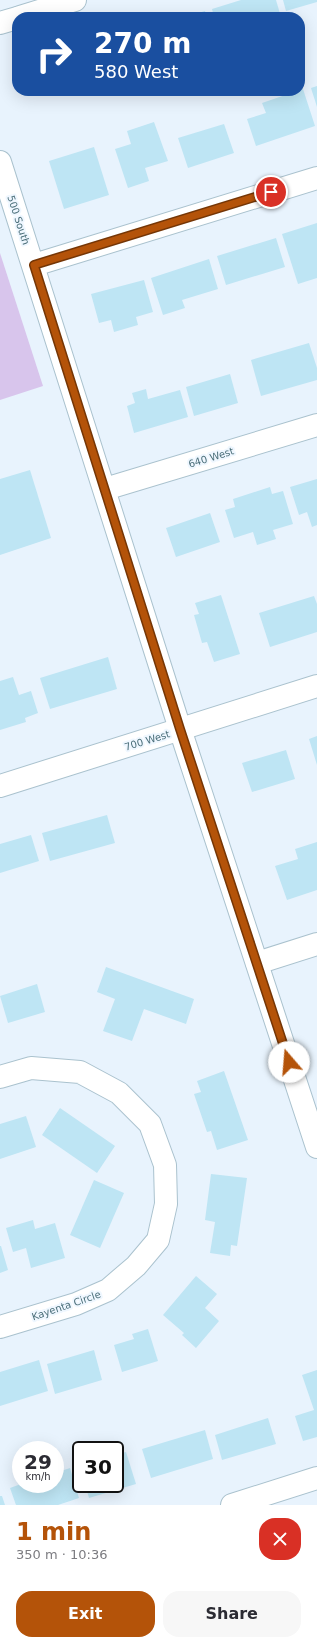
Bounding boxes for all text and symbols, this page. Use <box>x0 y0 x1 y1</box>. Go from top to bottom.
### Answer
text: 270 m <box>94 27 191 60</box>
icon: right <box>28 28 80 80</box>
text: 580 West <box>94 61 178 82</box>
pin <box>254 175 288 209</box>
icon: arrive <box>260 181 282 203</box>
street label: 500 South <box>5 194 32 246</box>
street label: 640 West <box>187 445 235 470</box>
street label: 700 West <box>123 728 171 753</box>
position arrow <box>268 1041 310 1083</box>
street label: Kayenta Circle <box>30 1289 102 1322</box>
speed limit sign: 30 <box>72 1441 124 1493</box>
text: 29 <box>24 1450 52 1474</box>
text: km/h <box>25 1471 51 1482</box>
text: 1 min <box>16 1518 91 1546</box>
button: close <box>259 1518 301 1560</box>
text: 350 m · 10:36 <box>16 1547 107 1562</box>
button: Exit <box>16 1591 155 1637</box>
button: Share <box>163 1591 301 1637</box>

